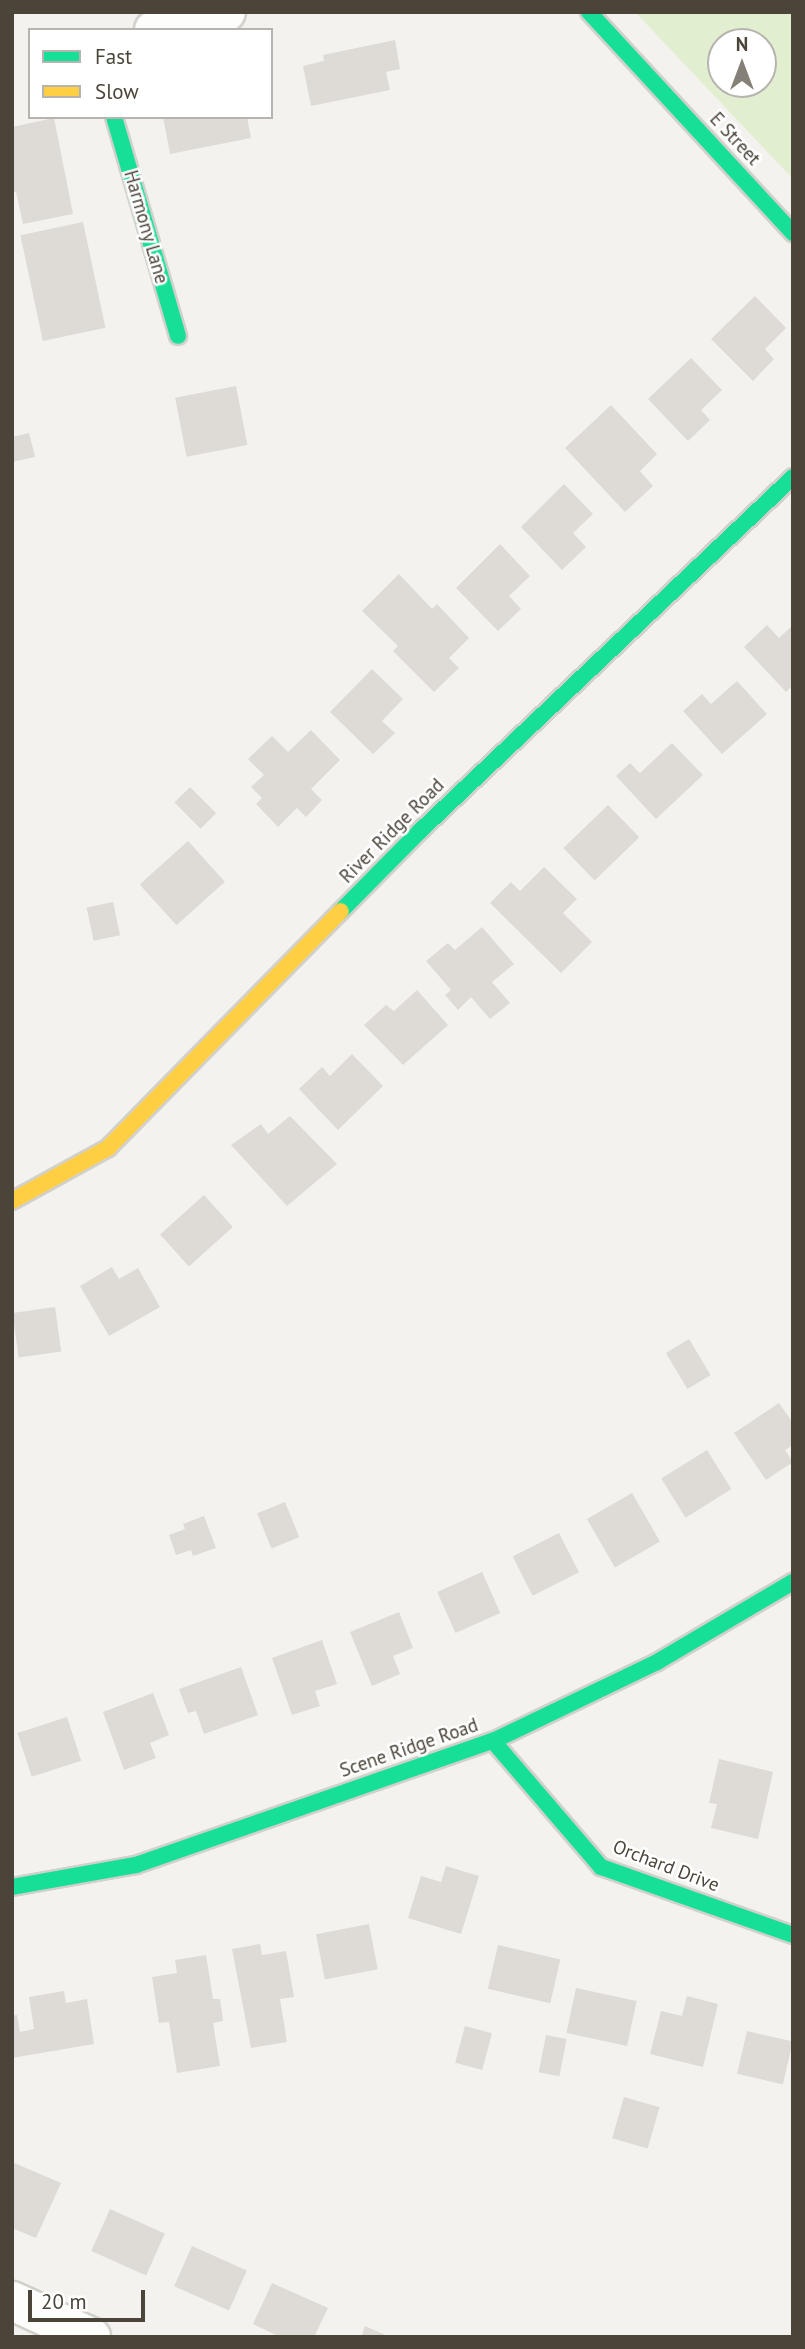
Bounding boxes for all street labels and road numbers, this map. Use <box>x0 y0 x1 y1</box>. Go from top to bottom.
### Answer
street label: E Street <box>705 108 765 170</box>
street label: Harmony Lane <box>119 167 173 287</box>
street label: River Ridge Road <box>335 774 449 888</box>
street label: Scene Ridge Road <box>337 1714 481 1782</box>
street label: Orchard Drive <box>610 1835 722 1897</box>

